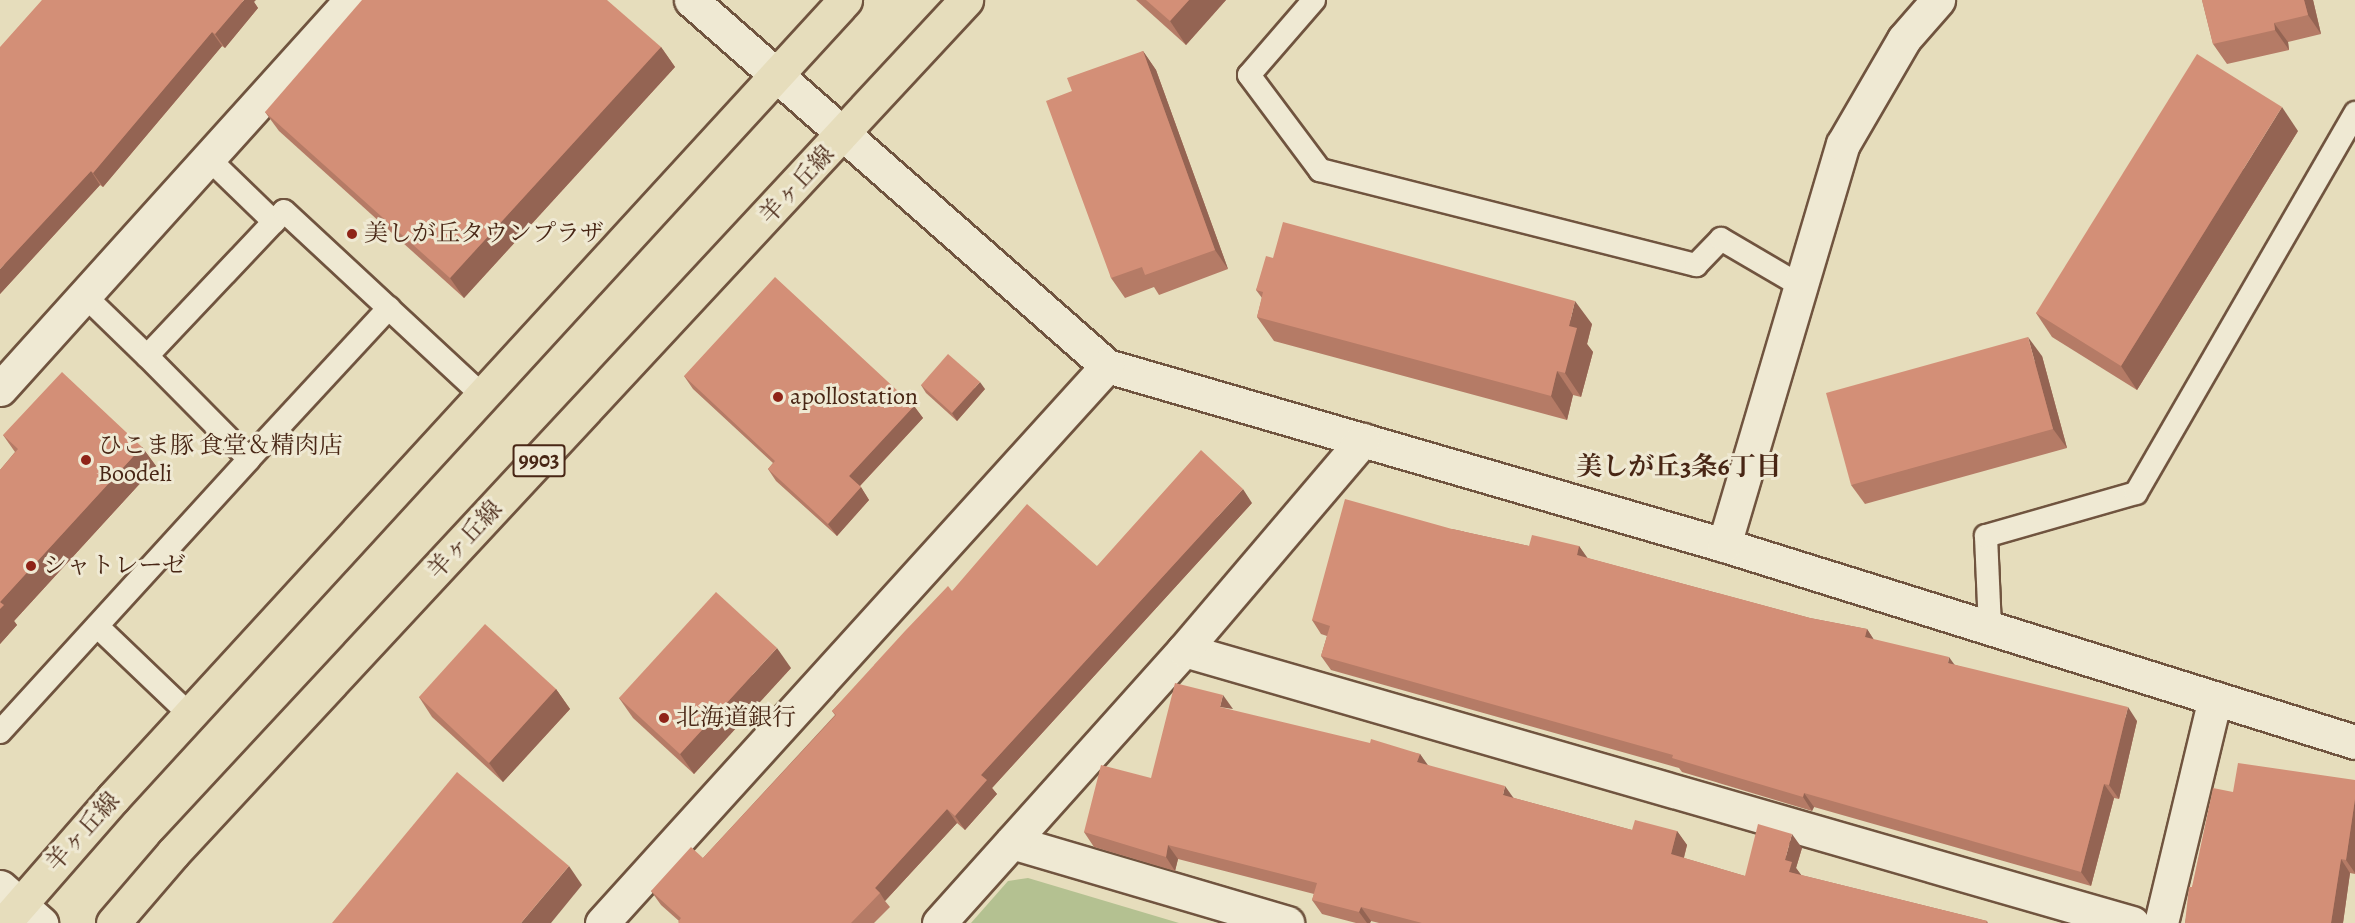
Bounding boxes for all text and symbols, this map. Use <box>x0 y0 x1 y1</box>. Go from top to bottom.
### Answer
street label: 羊ヶ丘線 <box>754 140 840 230</box>
place label: 美しが丘タウンプラザ <box>364 220 604 248</box>
marker: 美しが丘タウンプラザ <box>345 227 359 241</box>
place label: apollostation <box>790 383 918 411</box>
marker: apollostation <box>771 390 785 404</box>
place label: ひこま豚 食堂＆精肉店 Boodeli <box>98 432 343 488</box>
road number: 9903 <box>512 442 566 480</box>
district label: 美しが丘3条6丁目 <box>1576 451 1782 483</box>
marker: ひこま豚 食堂＆精肉店 Boodeli <box>79 453 93 467</box>
street label: 羊ヶ丘線 <box>422 495 508 585</box>
place label: シャトレーゼ <box>43 552 187 580</box>
marker: シャトレーゼ <box>24 559 38 573</box>
place label: 北海道銀行 <box>676 704 796 732</box>
marker: 北海道銀行 <box>657 711 671 725</box>
street label: 羊ヶ丘線 <box>40 787 126 877</box>

